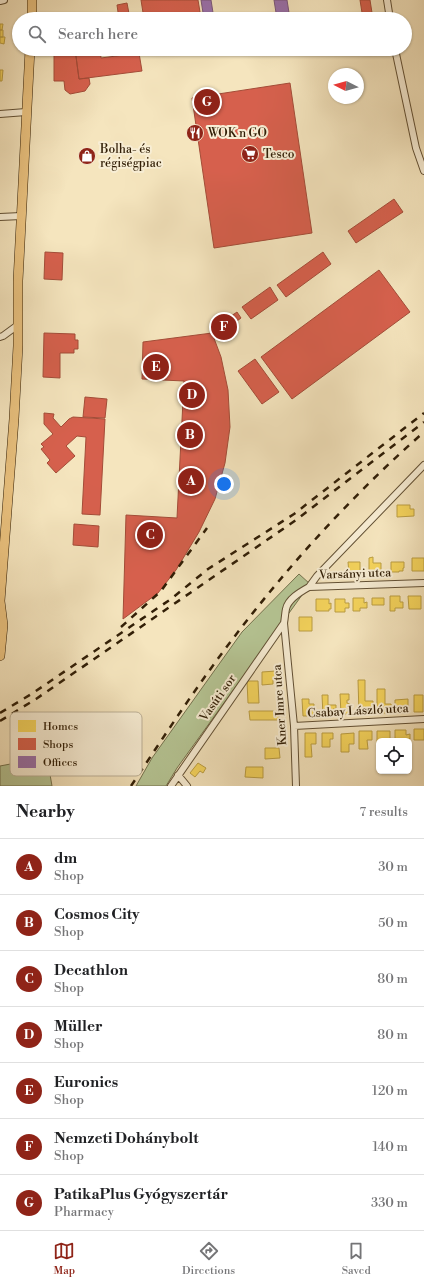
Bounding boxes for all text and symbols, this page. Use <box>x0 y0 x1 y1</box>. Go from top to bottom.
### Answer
search box <box>12 12 412 56</box>
icon: search <box>26 23 48 45</box>
text: Search here <box>58 25 138 44</box>
north arrow <box>328 68 364 104</box>
pin: G <box>194 87 220 117</box>
restaurant icon: WOK n GO <box>185 123 205 143</box>
place label: WOK n GO <box>207 126 267 141</box>
place label: Bolha- és régiségpiac <box>99 142 162 171</box>
supermarket icon: Tesco <box>240 144 260 164</box>
shop icon: Bolha- és régiségpiac <box>77 146 97 166</box>
place label: Tesco <box>263 147 295 162</box>
pin: F <box>211 312 237 342</box>
pin: E <box>143 352 169 382</box>
pin: D <box>179 380 205 410</box>
pin: B <box>177 420 203 450</box>
pin: A <box>178 466 204 496</box>
your location <box>214 474 234 494</box>
pin: C <box>137 520 163 550</box>
street label: Varsányi utca <box>317 565 392 583</box>
street label: Kner Imre utca <box>270 663 290 746</box>
street label: Vasúti sor <box>196 672 240 725</box>
street label: Csabay László utca <box>307 701 410 721</box>
legend <box>10 712 142 776</box>
text: Homes <box>43 720 78 734</box>
text: Shops <box>43 738 73 752</box>
map controls <box>376 738 412 774</box>
button: locate <box>376 738 412 774</box>
text: Offices <box>43 756 78 770</box>
text: Nearby <box>16 801 75 823</box>
text: 7 results <box>359 804 408 820</box>
text: dm <box>54 849 77 868</box>
text: A <box>24 859 34 875</box>
text: 30 m <box>378 859 408 875</box>
text: Shop <box>54 868 84 884</box>
text: Cosmos City <box>54 905 140 924</box>
text: B <box>24 915 34 931</box>
text: 50 m <box>378 915 408 931</box>
text: Shop <box>54 924 84 940</box>
text: Decathlon <box>54 961 128 980</box>
text: C <box>24 971 34 987</box>
text: 80 m <box>377 971 408 987</box>
text: Shop <box>54 980 84 996</box>
text: Müller <box>54 1017 103 1036</box>
text: D <box>24 1027 34 1043</box>
text: 80 m <box>377 1027 408 1043</box>
text: Shop <box>54 1036 84 1052</box>
text: Euronics <box>54 1073 118 1092</box>
text: E <box>24 1083 34 1099</box>
text: 120 m <box>372 1083 408 1099</box>
text: Shop <box>54 1092 84 1108</box>
text: Nemzeti Dohánybolt <box>54 1129 198 1148</box>
text: F <box>24 1139 34 1155</box>
text: 140 m <box>372 1139 408 1155</box>
text: Shop <box>54 1148 84 1164</box>
text: PatikaPlus Gyógyszertár <box>54 1185 228 1204</box>
text: G <box>24 1195 34 1211</box>
text: 330 m <box>371 1195 408 1211</box>
text: Pharmacy <box>54 1204 114 1220</box>
tab: Map <box>53 1240 75 1278</box>
tab: Directions <box>182 1240 235 1278</box>
tab: Saved <box>342 1240 371 1278</box>

